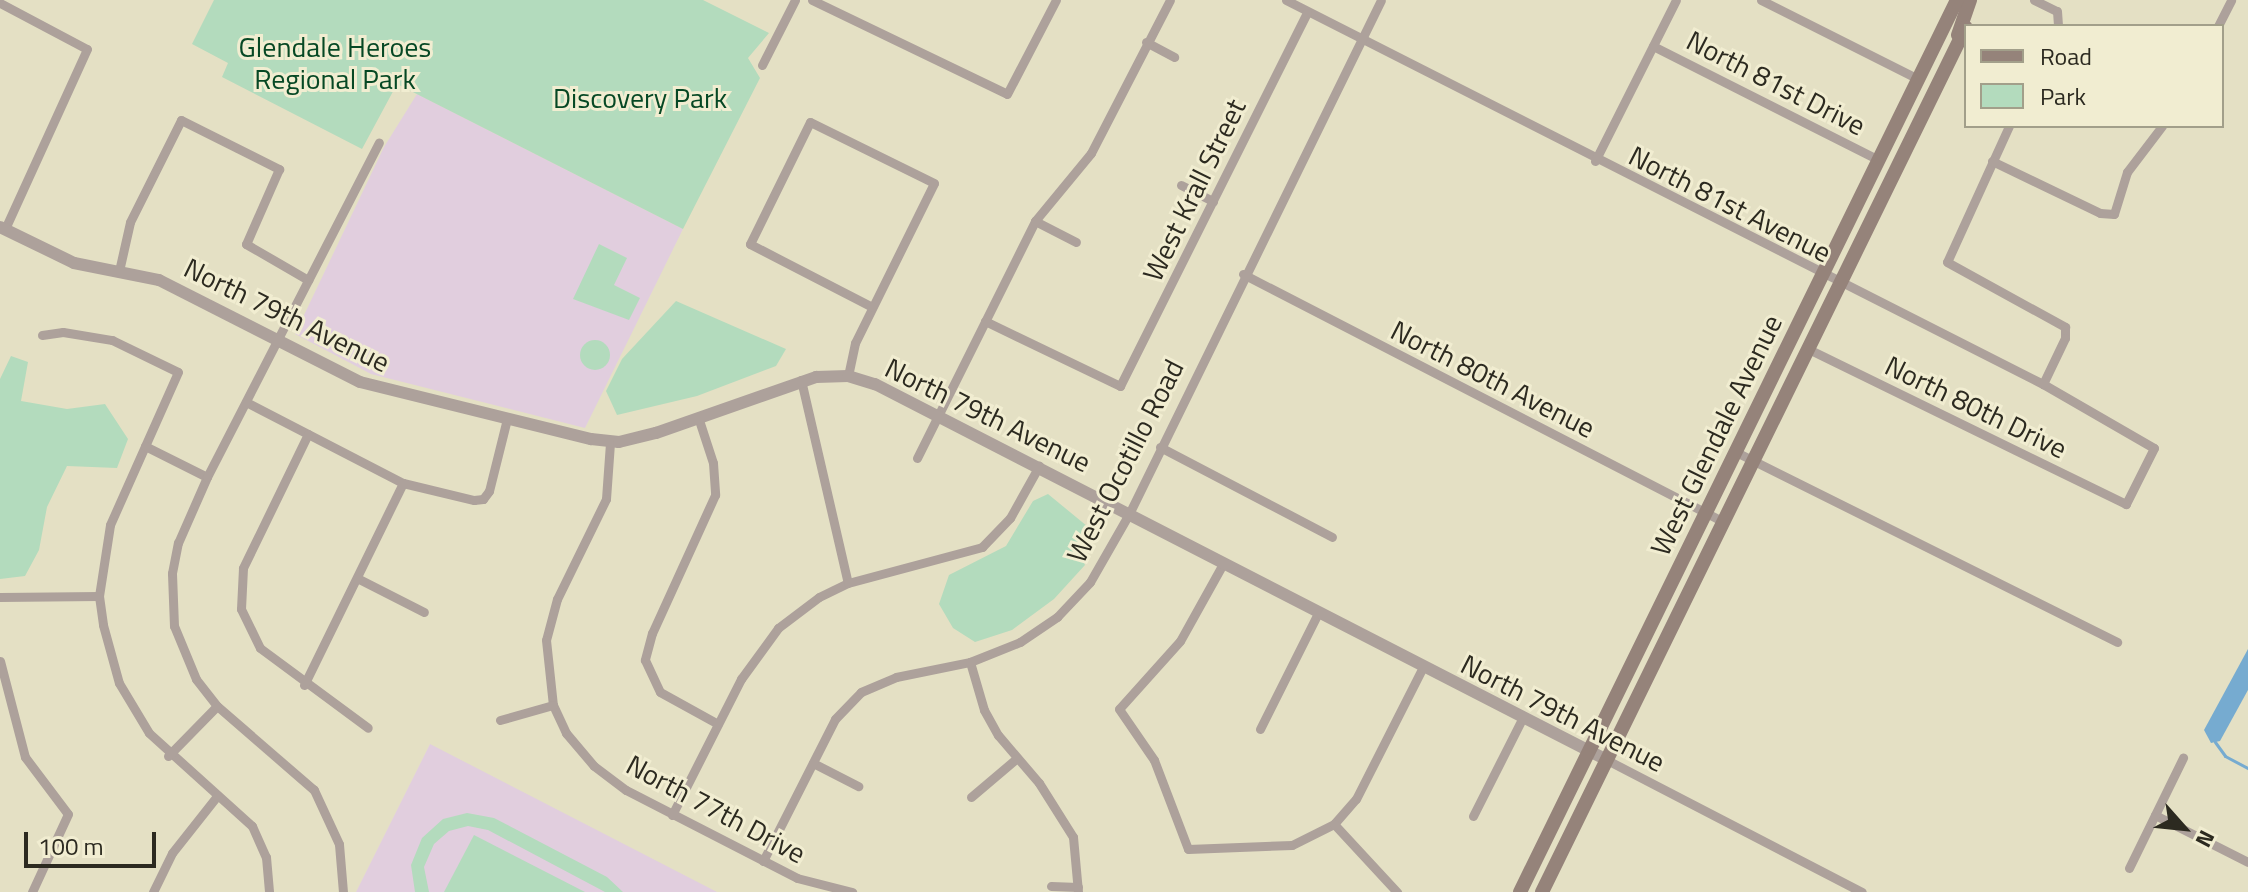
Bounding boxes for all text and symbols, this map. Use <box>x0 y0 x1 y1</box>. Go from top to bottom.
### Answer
street label: North 81st Drive <box>1681 24 1871 142</box>
legend <box>1964 24 2224 128</box>
park label: Glendale Heroes Regional Park <box>239 30 431 96</box>
text: Road <box>2040 38 2092 74</box>
text: Park <box>2040 78 2086 114</box>
park label: Discovery Park <box>553 81 727 115</box>
street label: West Krall Street <box>1135 94 1253 286</box>
street label: North 81st Avenue <box>1623 139 1837 269</box>
street label: North 79th Avenue <box>179 251 395 379</box>
street label: West Glendale Avenue <box>1643 309 1789 561</box>
street label: North 80th Avenue <box>1385 313 1601 445</box>
street label: North 80th Drive <box>1880 349 2072 465</box>
street label: North 79th Avenue <box>880 351 1096 479</box>
street label: West Ocotillo Road <box>1059 354 1191 568</box>
street label: North 79th Avenue <box>1455 647 1671 779</box>
street label: North 77th Drive <box>621 748 811 870</box>
north arrow <box>2144 788 2224 868</box>
scale bar <box>28 816 160 866</box>
text: N <box>2187 824 2224 853</box>
text: 100 m <box>38 828 104 864</box>

